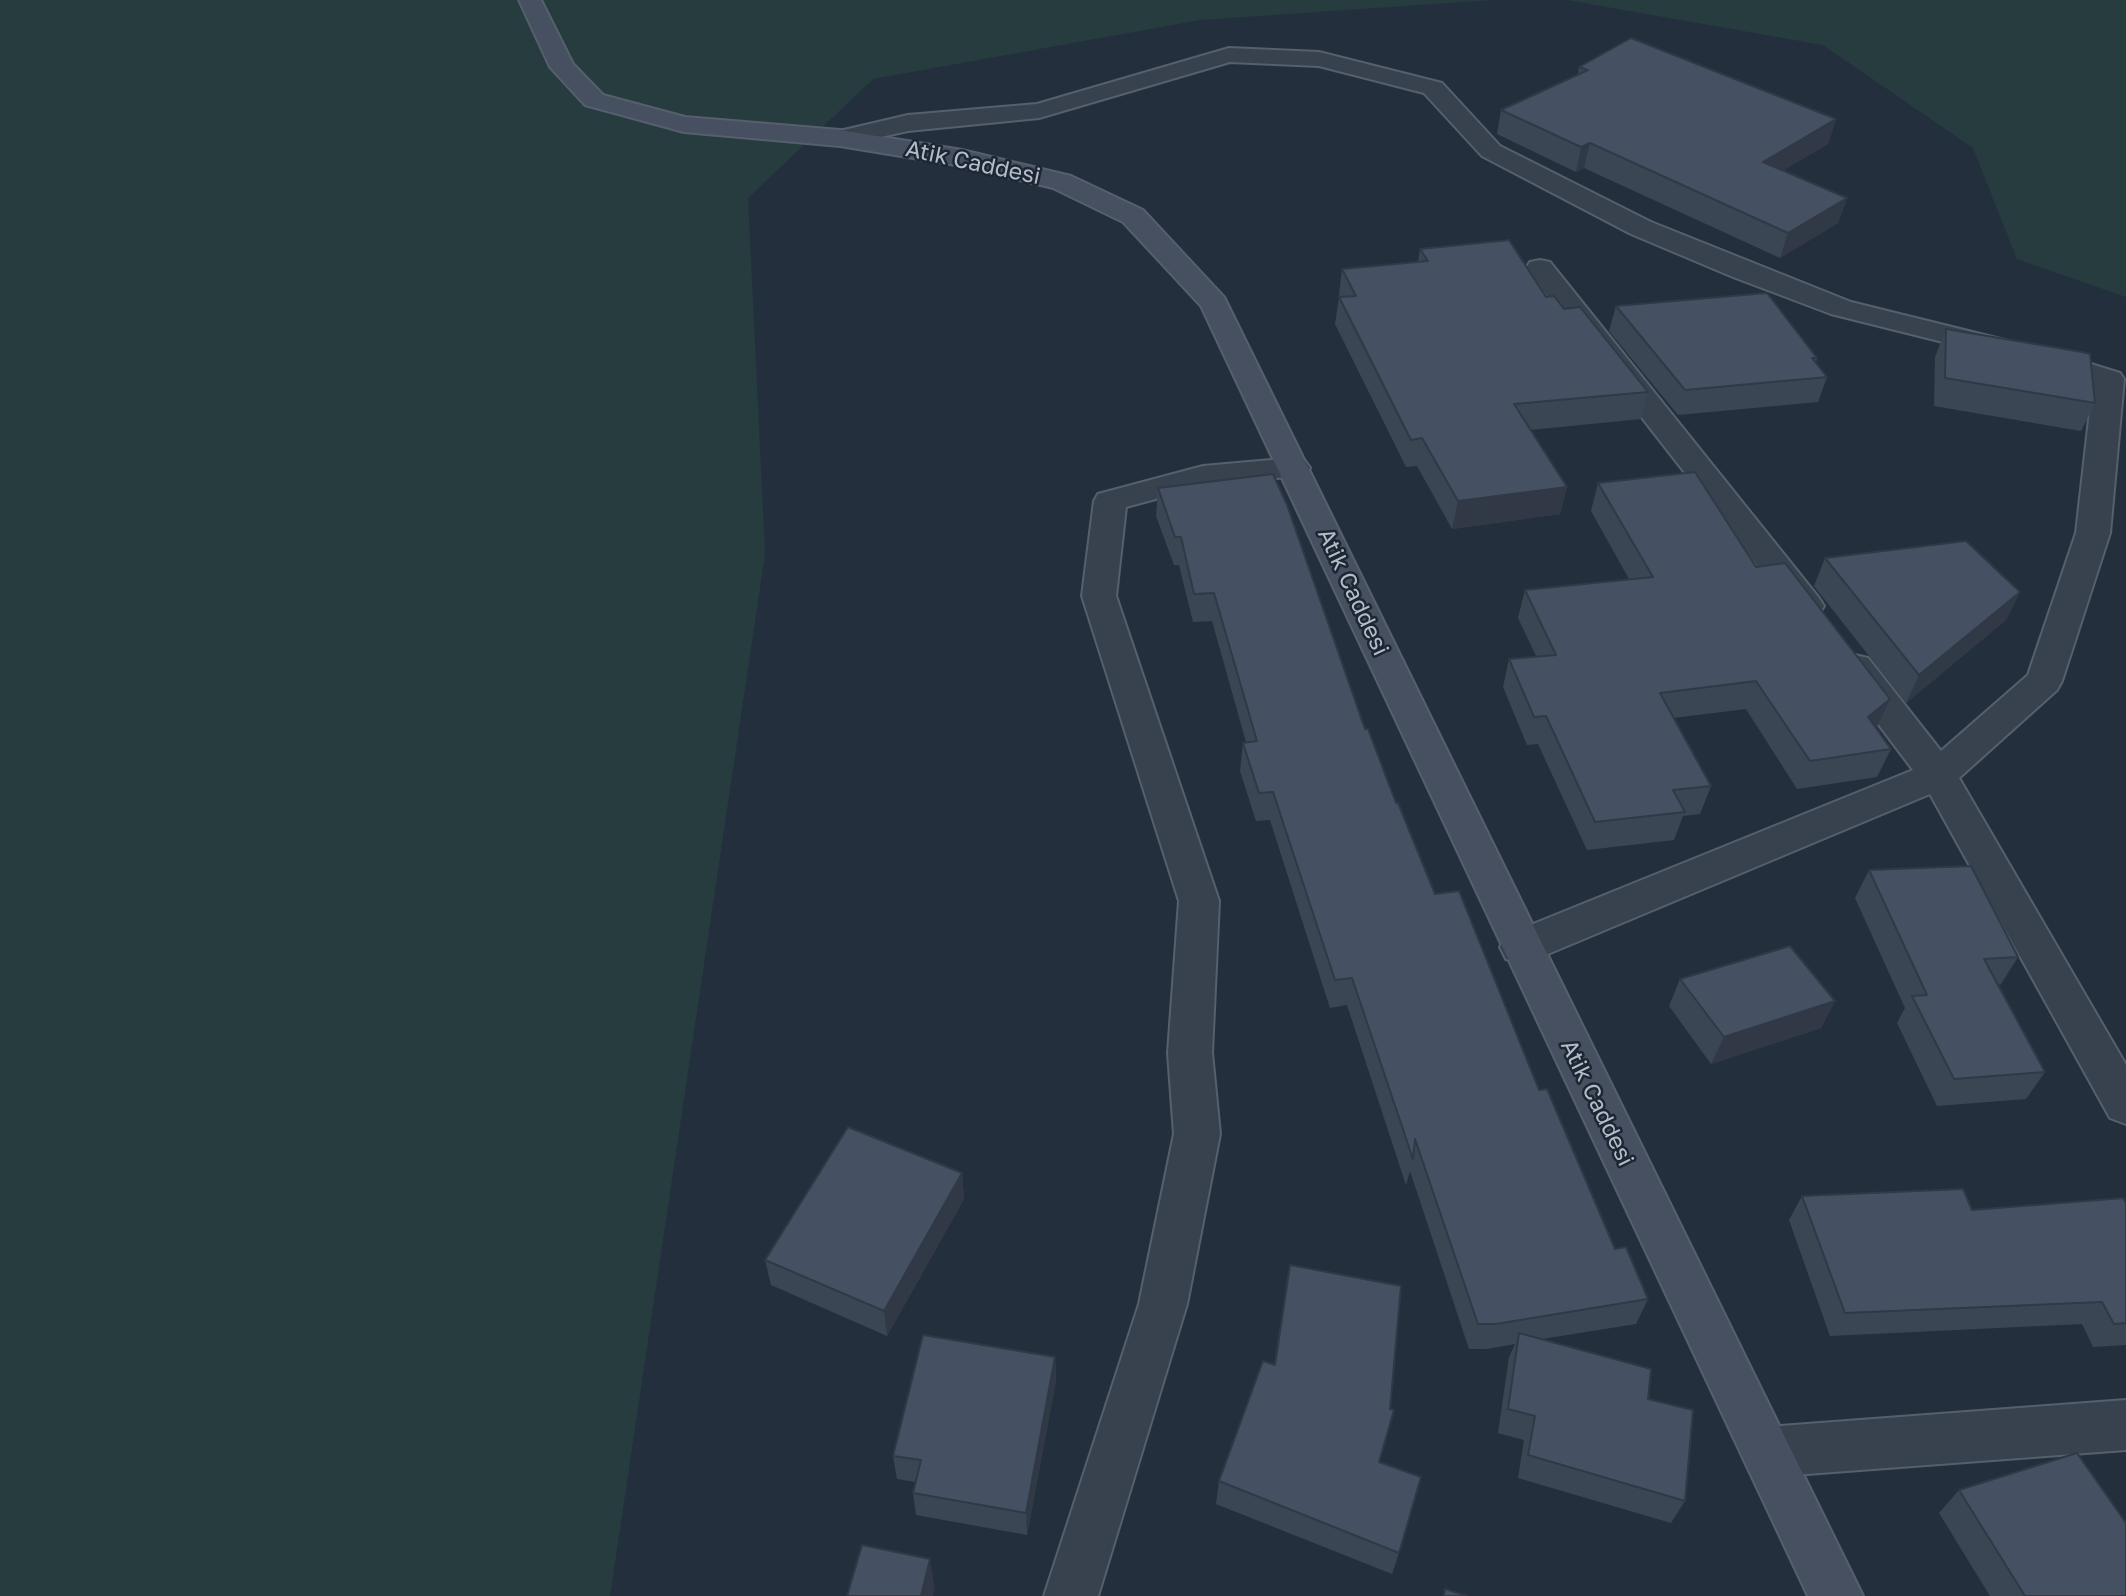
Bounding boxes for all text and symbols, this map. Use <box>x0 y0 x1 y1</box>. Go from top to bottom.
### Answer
street label: Atik Caddesi <box>903 135 1043 191</box>
street label: Atik Caddesi <box>1311 524 1395 660</box>
street label: Atik Caddesi <box>1555 1035 1639 1171</box>

